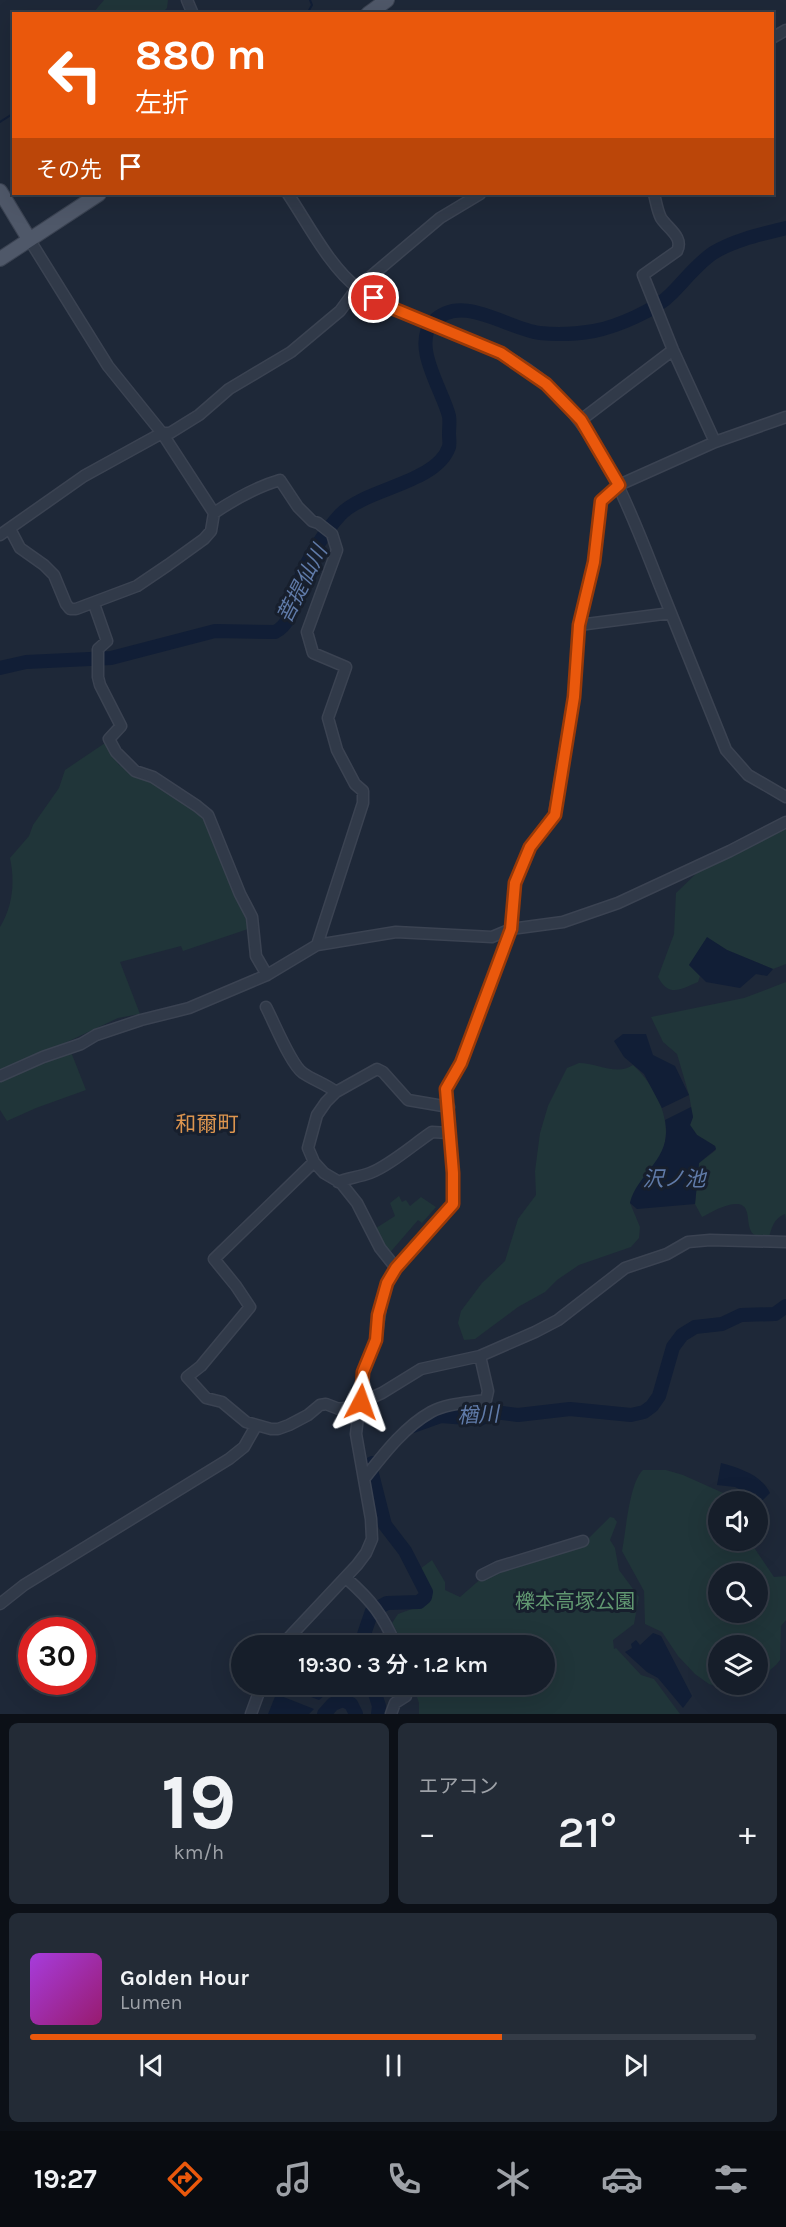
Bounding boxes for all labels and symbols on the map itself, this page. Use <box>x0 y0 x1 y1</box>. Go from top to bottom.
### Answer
pin <box>348 272 399 323</box>
water label: 菩提仙川 <box>272 539 333 627</box>
district label: 和爾町 <box>176 1112 239 1136</box>
water label: 沢ノ池 <box>643 1167 707 1191</box>
position arrow <box>329 1370 393 1434</box>
water label: 楢川 <box>456 1402 502 1428</box>
park label: 櫟本高塚公園 <box>515 1590 635 1613</box>
speed limit sign: 30 <box>18 1617 96 1695</box>

